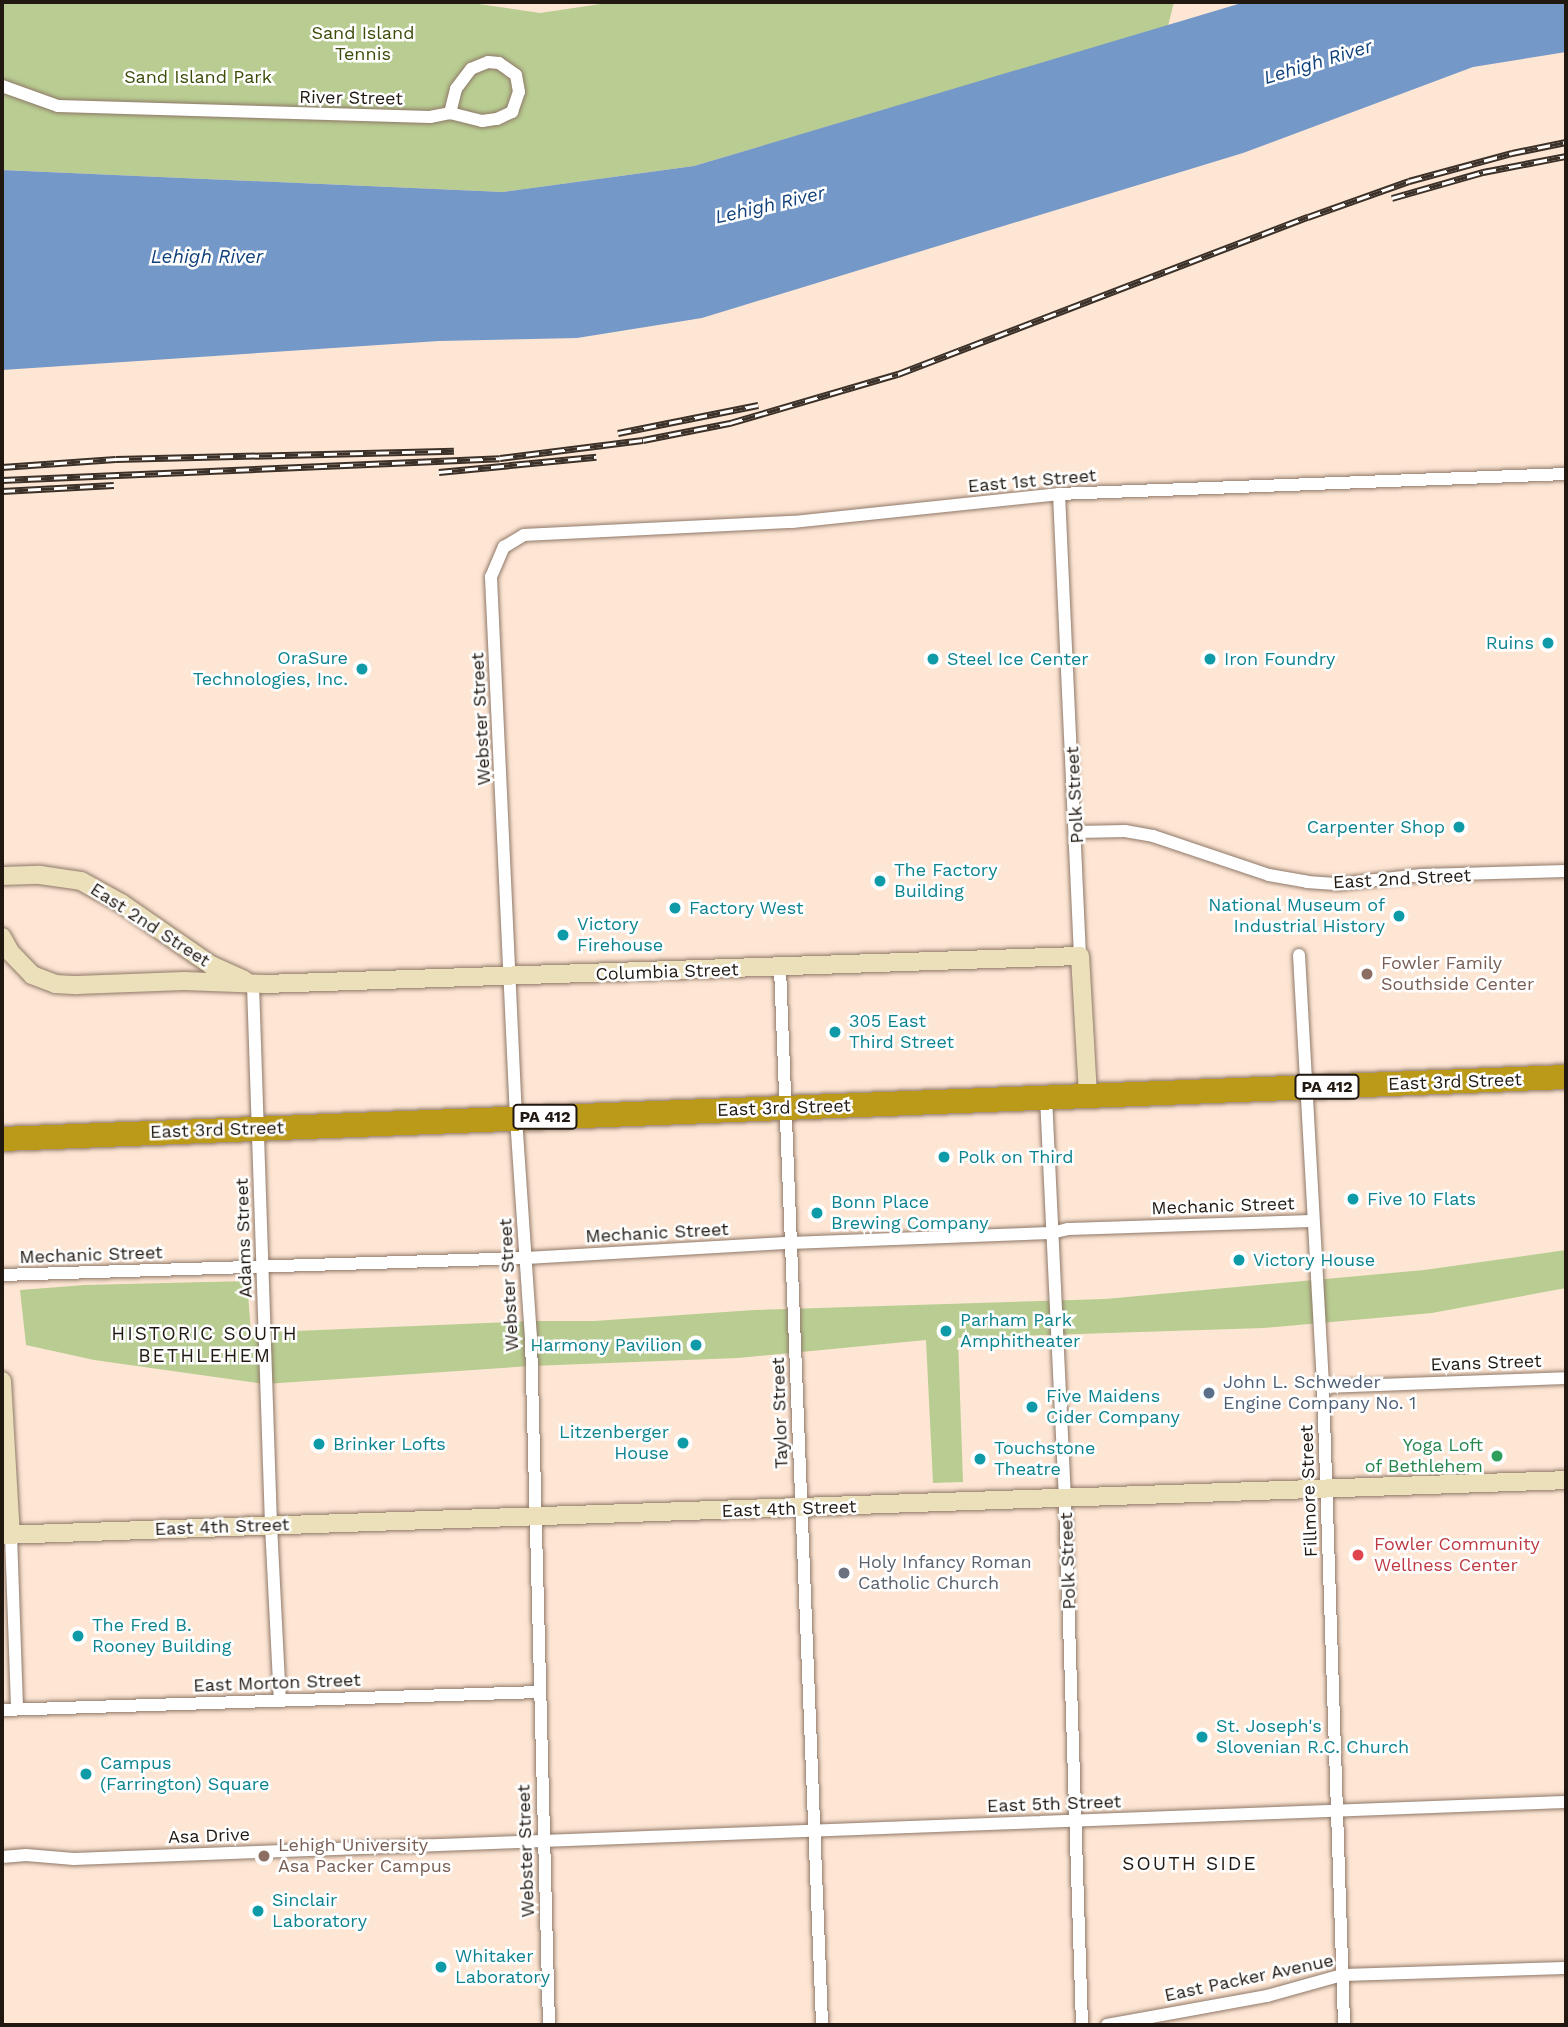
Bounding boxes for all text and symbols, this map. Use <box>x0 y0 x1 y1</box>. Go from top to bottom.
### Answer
park label: Sand Island Tennis <box>312 23 414 66</box>
water label: Lehigh River <box>1261 35 1375 89</box>
park label: Sand Island Park <box>124 66 272 88</box>
street label: River Street <box>299 86 403 110</box>
water label: Lehigh River <box>713 181 827 229</box>
water label: Lehigh River <box>151 246 263 268</box>
street label: East 1st Street <box>967 465 1097 497</box>
place label: Ruins <box>1486 632 1534 654</box>
marker: Ruins <box>1540 635 1556 651</box>
place label: OraSure Technologies, Inc. <box>193 648 348 690</box>
place label: Steel Ice Center <box>947 648 1089 670</box>
place label: Iron Foundry <box>1224 648 1335 670</box>
marker: Steel Ice Center <box>925 651 941 667</box>
marker: Iron Foundry <box>1202 651 1218 667</box>
street label: Webster Street <box>467 652 495 786</box>
marker: OraSure Technologies, Inc. <box>354 661 370 677</box>
street label: Polk Street <box>1062 746 1088 844</box>
place label: Carpenter Shop <box>1306 816 1445 838</box>
marker: Carpenter Shop <box>1451 819 1467 835</box>
place label: The Factory Building <box>894 860 997 903</box>
street label: East 2nd Street <box>1332 865 1472 893</box>
marker: The Factory Building <box>872 873 888 889</box>
street label: East 2nd Street <box>86 878 214 972</box>
place label: National Museum of Industrial History <box>1208 895 1385 937</box>
place label: Factory West <box>689 897 805 919</box>
marker: Factory West <box>667 900 683 916</box>
marker: National Museum of Industrial History <box>1391 908 1407 924</box>
place label: Victory Firehouse <box>577 914 663 956</box>
marker: Victory Firehouse <box>555 927 571 943</box>
place label: Fowler Family Southside Center <box>1381 953 1534 996</box>
street label: Columbia Street <box>595 959 739 985</box>
marker: Fowler Family Southside Center <box>1359 966 1375 982</box>
place label: 305 East Third Street <box>849 1011 954 1054</box>
marker: 305 East Third Street <box>827 1024 843 1040</box>
street label: East 3rd Street <box>1388 1069 1522 1095</box>
road number: PA 412 <box>1294 1074 1360 1100</box>
street label: East 3rd Street <box>717 1095 851 1121</box>
road number: PA 412 <box>512 1105 578 1130</box>
street label: East 3rd Street <box>150 1117 284 1143</box>
place label: Polk on Third <box>958 1146 1074 1168</box>
marker: Polk on Third <box>936 1149 952 1165</box>
street label: Adams Street <box>231 1178 257 1298</box>
place label: Five 10 Flats <box>1367 1188 1476 1210</box>
marker: Five 10 Flats <box>1345 1191 1361 1207</box>
place label: Bonn Place Brewing Company <box>831 1192 989 1234</box>
street label: Mechanic Street <box>1151 1193 1295 1219</box>
marker: Bonn Place Brewing Company <box>809 1205 825 1221</box>
street label: Webster Street <box>495 1218 523 1352</box>
street label: Mechanic Street <box>585 1218 729 1248</box>
street label: Mechanic Street <box>19 1242 163 1268</box>
place label: Victory House <box>1253 1249 1375 1271</box>
marker: Victory House <box>1231 1252 1247 1268</box>
place label: Parham Park Amphitheater <box>960 1310 1080 1352</box>
district label: HISTORIC SOUTH BETHLEHEM <box>113 1323 297 1367</box>
marker: Parham Park Amphitheater <box>938 1323 954 1339</box>
place label: Harmony Pavilion <box>530 1334 682 1356</box>
marker: Harmony Pavilion <box>688 1337 704 1353</box>
street label: Evans Street <box>1430 1350 1542 1376</box>
street label: Taylor Street <box>767 1357 793 1469</box>
place label: John L. Schweder Engine Company No. 1 <box>1223 1372 1417 1414</box>
marker: John L. Schweder Engine Company No. 1 <box>1201 1385 1217 1401</box>
place label: Five Maidens Cider Company <box>1046 1386 1180 1428</box>
marker: Five Maidens Cider Company <box>1024 1399 1040 1415</box>
place label: Litzenberger House <box>559 1422 669 1464</box>
street label: Fillmore Street <box>1296 1424 1322 1558</box>
place label: Brinker Lofts <box>333 1433 446 1455</box>
marker: Litzenberger House <box>675 1435 691 1451</box>
place label: Yoga Loft of Bethlehem <box>1364 1435 1483 1478</box>
marker: Brinker Lofts <box>311 1436 327 1452</box>
place label: Touchstone Theatre <box>994 1438 1095 1480</box>
marker: Yoga Loft of Bethlehem <box>1489 1448 1505 1464</box>
marker: Touchstone Theatre <box>972 1451 988 1467</box>
street label: East 4th Street <box>721 1496 857 1522</box>
street label: Polk Street <box>1056 1512 1080 1610</box>
street label: East 4th Street <box>154 1514 290 1540</box>
place label: Fowler Community Wellness Center <box>1374 1534 1540 1576</box>
marker: Fowler Community Wellness Center <box>1348 1545 1368 1565</box>
place label: Holy Infancy Roman Catholic Church <box>858 1552 1033 1594</box>
marker: Holy Infancy Roman Catholic Church <box>836 1565 852 1581</box>
place label: The Fred B. Rooney Building <box>92 1615 232 1658</box>
marker: The Fred B. Rooney Building <box>70 1628 86 1644</box>
street label: East Morton Street <box>193 1669 361 1697</box>
place label: St. Joseph's Slovenian R.C. Church <box>1216 1716 1409 1758</box>
marker: St. Joseph's Slovenian R.C. Church <box>1194 1729 1210 1745</box>
place label: Campus (Farrington) Square <box>100 1753 269 1796</box>
marker: Campus (Farrington) Square <box>78 1766 94 1782</box>
street label: Webster Street <box>513 1784 539 1918</box>
street label: East 5th Street <box>987 1791 1121 1817</box>
street label: Asa Drive <box>167 1824 251 1848</box>
place label: Lehigh University Asa Packer Campus <box>278 1835 452 1878</box>
marker: Lehigh University Asa Packer Campus <box>256 1848 272 1864</box>
district label: SOUTH SIDE <box>1124 1853 1256 1875</box>
place label: Sinclair Laboratory <box>272 1890 367 1932</box>
marker: Sinclair Laboratory <box>250 1903 266 1919</box>
place label: Whitaker Laboratory <box>455 1946 550 1988</box>
street label: East Packer Avenue <box>1162 1949 1336 2007</box>
marker: Whitaker Laboratory <box>433 1959 449 1975</box>

